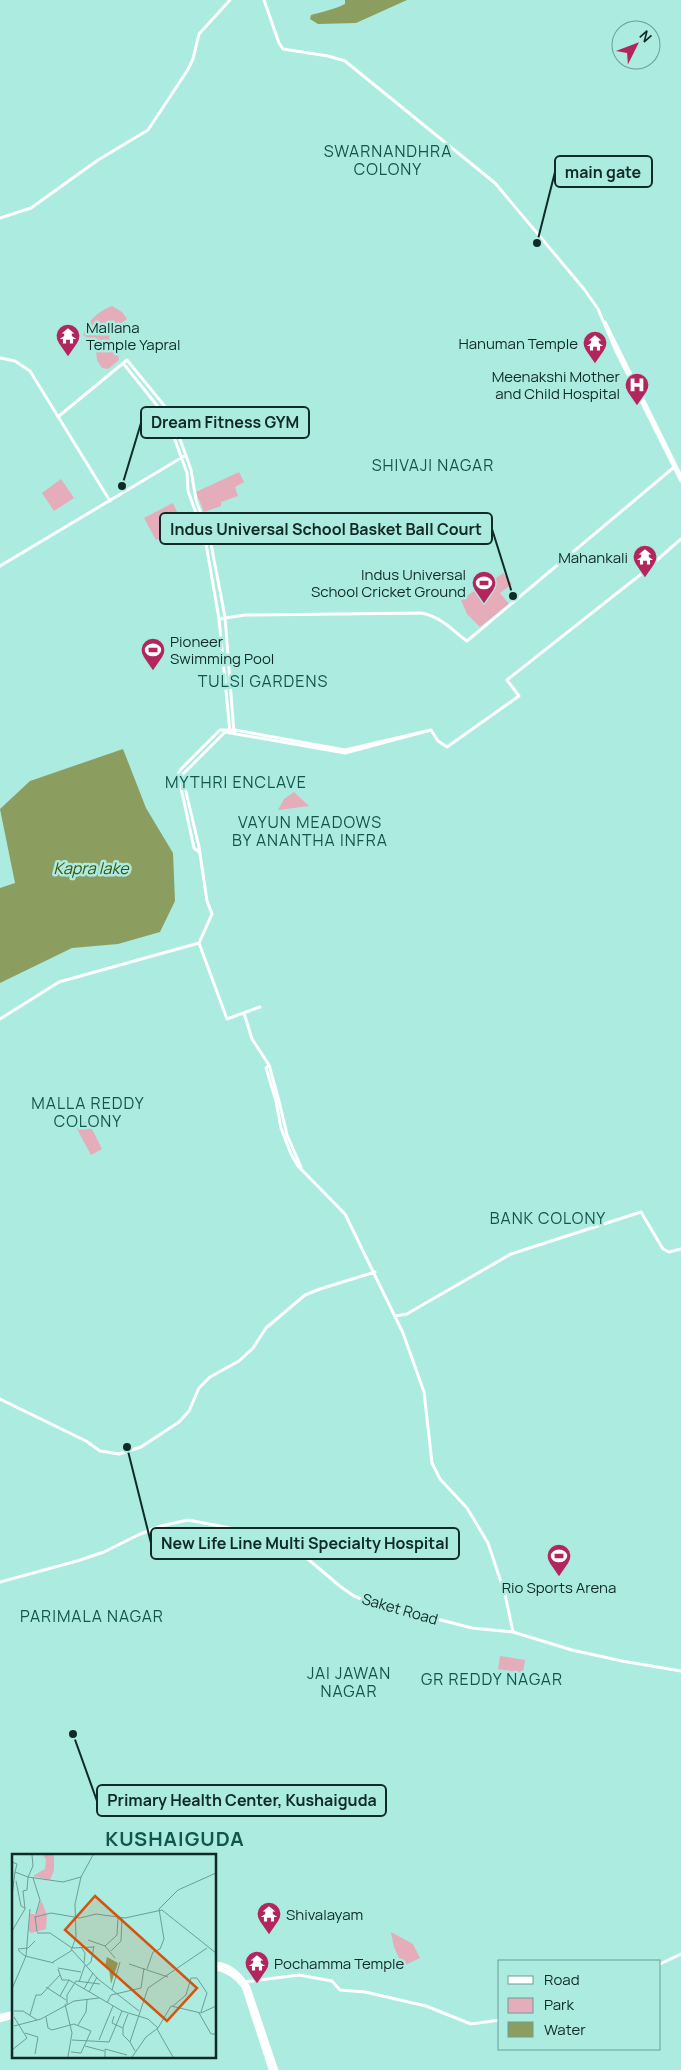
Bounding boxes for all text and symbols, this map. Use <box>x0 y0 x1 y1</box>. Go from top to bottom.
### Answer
north arrow <box>611 20 661 70</box>
text: N <box>636 26 656 46</box>
district label: SWARNANDHRA COLONY <box>324 140 452 180</box>
callout: main gate <box>555 156 652 187</box>
text: main gate <box>565 161 642 183</box>
place label: Mallana Temple Yapral <box>86 317 180 355</box>
temple icon: Mallana Temple Yapral <box>55 323 81 357</box>
temple icon: Hanuman Temple <box>582 330 608 364</box>
place label: Hanuman Temple <box>458 333 578 354</box>
place label: Meenakshi Mother and Child Hospital <box>492 366 621 404</box>
hospital icon: Meenakshi Mother and Child Hospital <box>624 372 650 406</box>
callout: Dream Fitness GYM <box>141 407 309 438</box>
text: Dream Fitness GYM <box>151 411 299 433</box>
district label: SHIVAJI NAGAR <box>372 454 494 476</box>
callout: Indus Universal School Basket Ball Court <box>160 513 492 544</box>
text: Indus Universal School Basket Ball Court <box>170 518 482 540</box>
temple icon: Mahankali <box>632 544 658 578</box>
place label: Mahankali <box>558 547 628 568</box>
place label: Indus Universal School Cricket Ground <box>311 564 466 602</box>
sports icon: Indus Universal School Cricket Ground <box>471 570 497 604</box>
place label: Pioneer Swimming Pool <box>170 631 274 669</box>
sports icon: Pioneer Swimming Pool <box>140 637 166 671</box>
district label: TULSI GARDENS <box>198 670 328 692</box>
district label: MYTHRI ENCLAVE <box>165 771 307 793</box>
district label: VAYUN MEADOWS BY ANANTHA INFRA <box>232 811 388 851</box>
water label: Kapra lake <box>53 857 130 879</box>
district label: MALLA REDDY COLONY <box>31 1092 145 1132</box>
district label: BANK COLONY <box>490 1207 606 1229</box>
callout: New Life Line Multi Specialty Hospital <box>151 1528 459 1559</box>
text: New Life Line Multi Specialty Hospital <box>161 1532 449 1554</box>
sports icon: Rio Sports Arena <box>546 1543 572 1577</box>
place label: Rio Sports Arena <box>502 1577 616 1598</box>
street label: Saket Road <box>360 1588 440 1630</box>
district label: PARIMALA NAGAR <box>20 1605 164 1627</box>
district label: JAI JAWAN NAGAR <box>307 1662 391 1702</box>
district label: GR REDDY NAGAR <box>421 1668 563 1690</box>
callout: Primary Health Center, Kushaiguda <box>97 1785 386 1816</box>
text: Primary Health Center, Kushaiguda <box>107 1789 377 1811</box>
district label: KUSHAIGUDA <box>105 1825 245 1852</box>
inset map <box>12 1854 216 2058</box>
temple icon: Shivalayam <box>256 1901 282 1935</box>
place label: Shivalayam <box>286 1904 363 1925</box>
temple icon: Pochamma Temple <box>244 1950 270 1984</box>
place label: Pochamma Temple <box>274 1953 405 1974</box>
legend <box>498 1960 661 2050</box>
text: Road <box>544 1969 580 1990</box>
text: Park <box>544 1994 574 2015</box>
text: Water <box>544 2019 586 2040</box>

